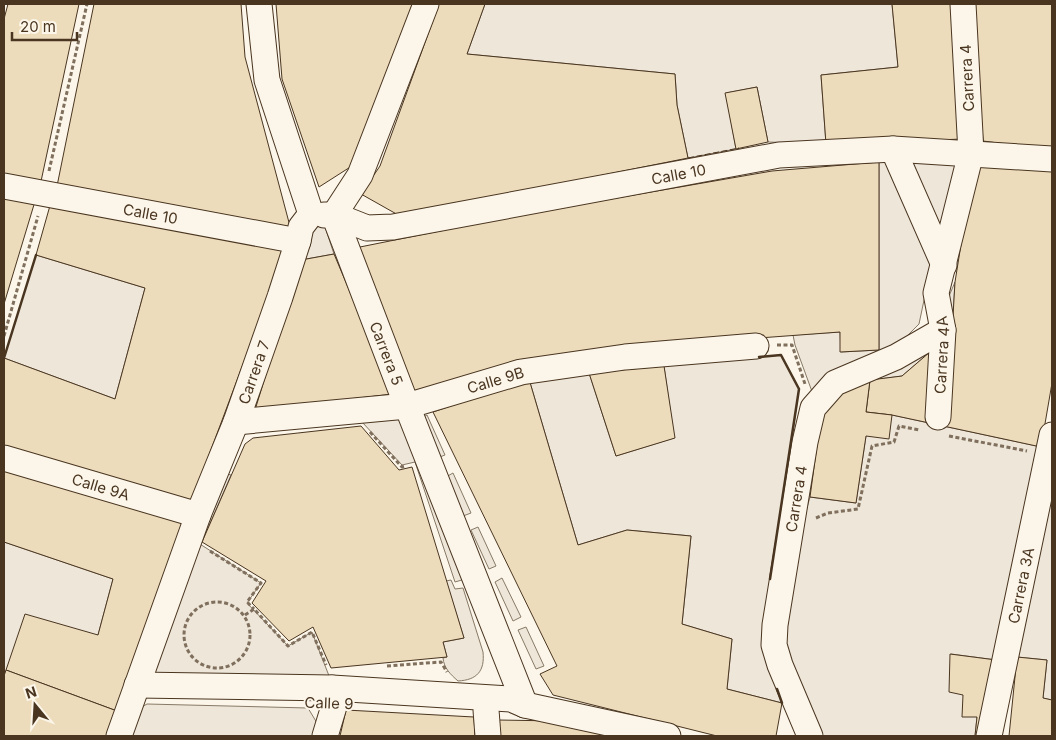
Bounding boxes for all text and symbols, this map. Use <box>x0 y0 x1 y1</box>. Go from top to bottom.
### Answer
scale bar <box>12 10 78 42</box>
text: 20 m <box>20 17 56 36</box>
street label: Carrera 4 <box>956 44 978 112</box>
street label: Calle 10 <box>650 159 707 188</box>
street label: Calle 10 <box>122 199 179 228</box>
street label: Carrera 4A <box>930 315 953 394</box>
street label: Carrera 5 <box>366 319 408 388</box>
street label: Carrera 7 <box>234 338 274 407</box>
street label: Calle 9B <box>465 362 526 397</box>
street label: Carrera 4 <box>781 464 811 533</box>
street label: Calle 9A <box>70 469 132 504</box>
street label: Carrera 3A <box>1003 545 1038 625</box>
north arrow <box>10 680 60 730</box>
text: N <box>23 682 39 702</box>
street label: Calle 9 <box>304 693 354 713</box>

